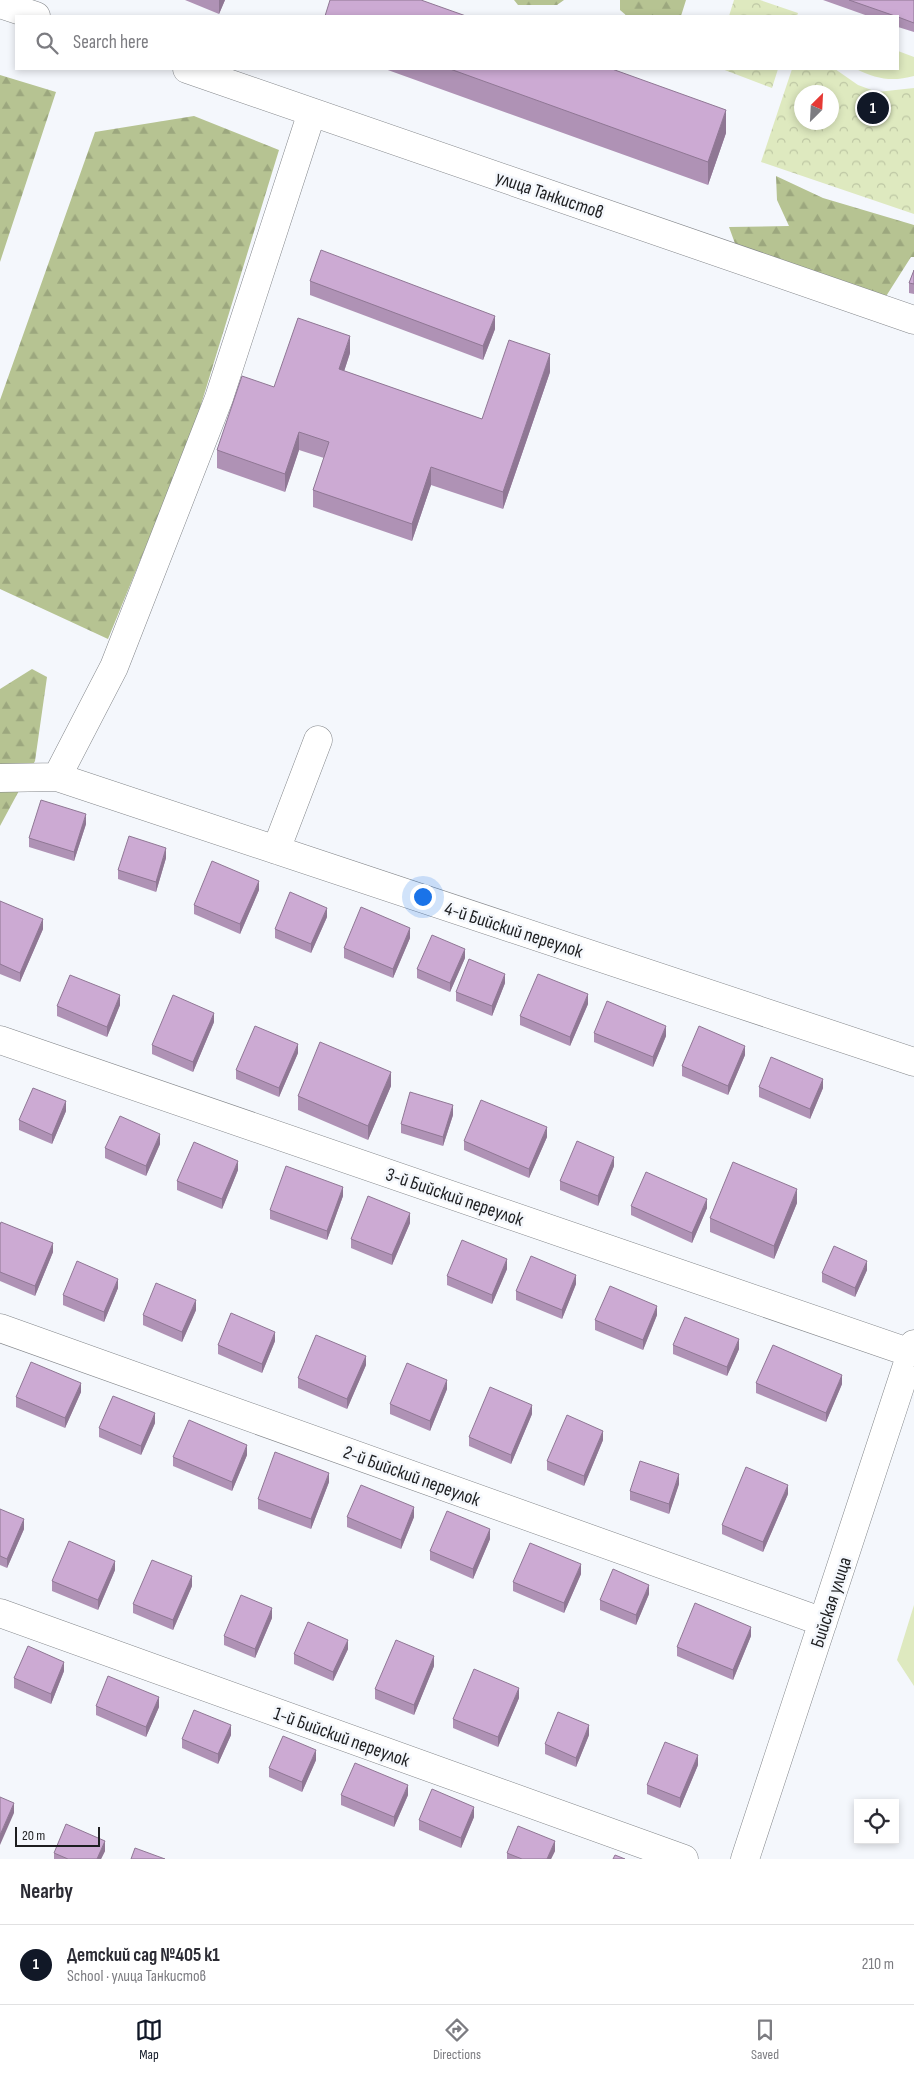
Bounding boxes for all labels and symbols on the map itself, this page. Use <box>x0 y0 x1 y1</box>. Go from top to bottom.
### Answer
north arrow <box>794 85 839 130</box>
pin: 1 <box>857 89 889 127</box>
street label: улица Танкистов <box>493 166 606 225</box>
your location <box>410 884 436 910</box>
street label: 4-й Бийский переулок <box>441 897 586 964</box>
street label: 3-й Бийский переулок <box>383 1163 527 1232</box>
street label: 2-й Бийский переулок <box>340 1441 484 1512</box>
street label: Бийская улица <box>806 1554 857 1651</box>
street label: 1-й Бийский переулок <box>270 1702 413 1773</box>
scale bar <box>15 1824 100 1847</box>

